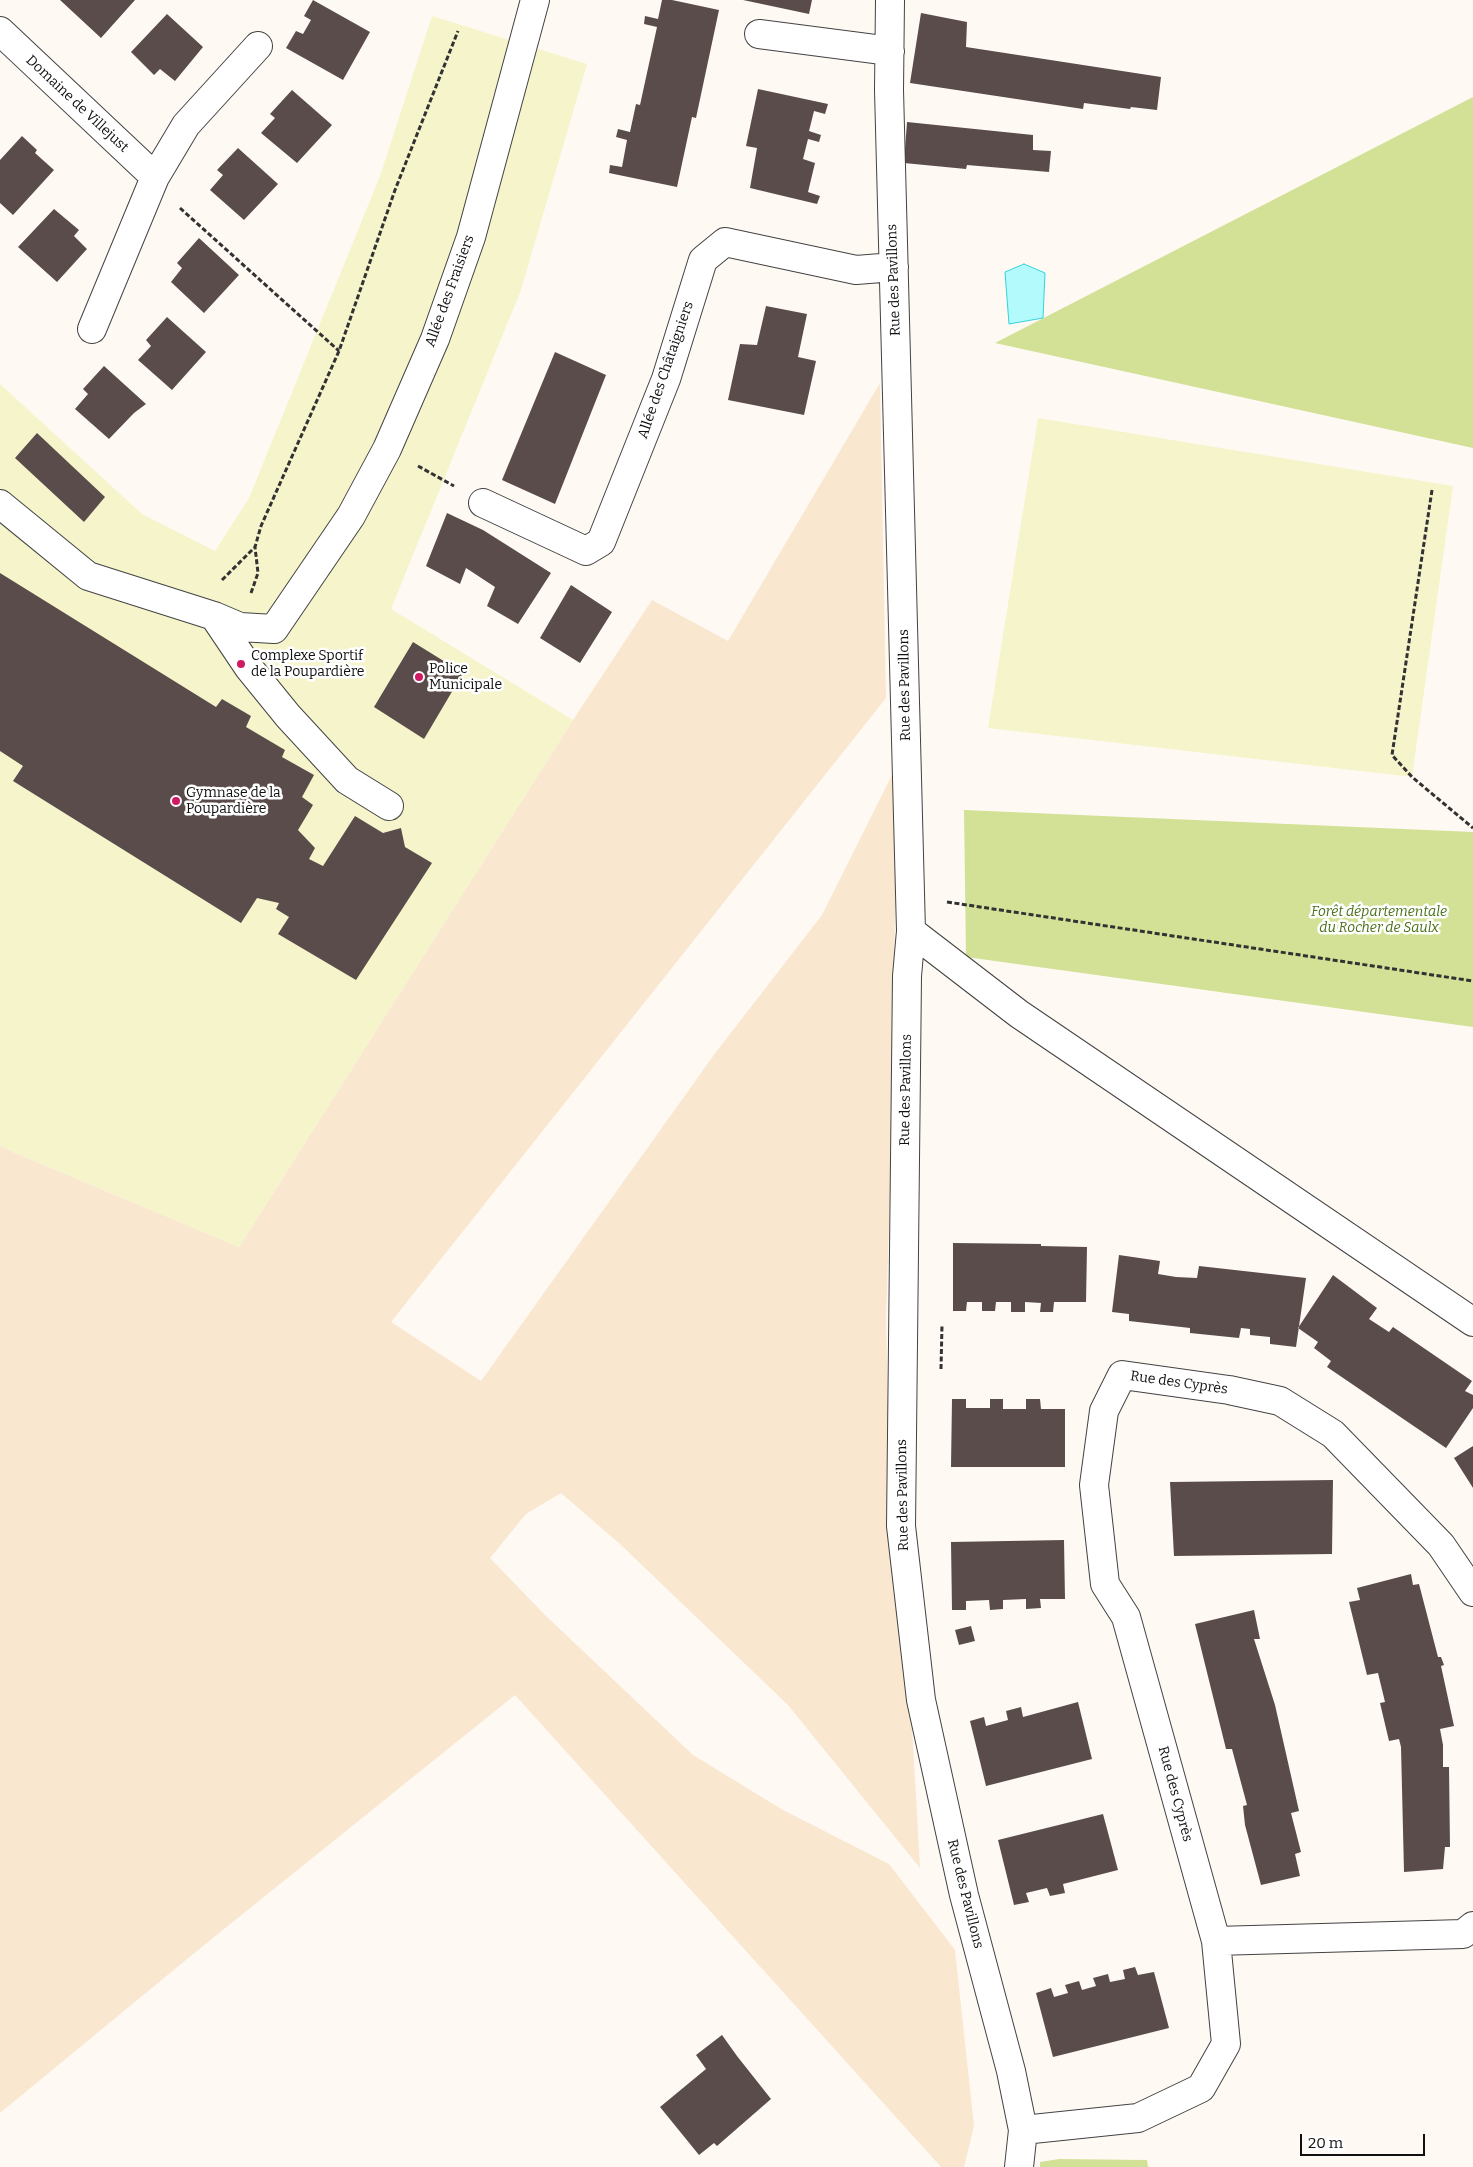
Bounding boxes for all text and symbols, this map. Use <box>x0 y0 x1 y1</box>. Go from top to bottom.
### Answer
street label: Domaine de Villejust <box>22 52 132 156</box>
street label: Rue des Pavillons <box>884 224 904 336</box>
street label: Allée des Fraisiers <box>422 233 478 349</box>
street label: Allée des Châtaigniers <box>635 299 697 441</box>
street label: Rue des Pavillons <box>896 629 914 741</box>
place label: Complexe Sportif de la Poupardière <box>251 648 364 680</box>
marker: Complexe Sportif de la Poupardière <box>235 658 247 670</box>
place label: Police Municipale <box>429 661 502 694</box>
marker: Police Municipale <box>413 671 425 683</box>
place label: Gymnase de la Poupardière <box>186 785 281 818</box>
marker: Gymnase de la Poupardière <box>170 795 182 807</box>
park label: Forêt départementale du Rocher de Saulx <box>1311 904 1447 936</box>
street label: Rue des Pavillons <box>897 1034 915 1146</box>
street label: Rue des Cyprès <box>1129 1368 1229 1398</box>
street label: Rue des Pavillons <box>894 1439 912 1551</box>
street label: Rue des Cyprès <box>1154 1744 1196 1844</box>
street label: Rue des Pavillons <box>943 1838 987 1950</box>
scale bar <box>1303 2124 1428 2156</box>
text: 20 m <box>1308 2134 1343 2152</box>

